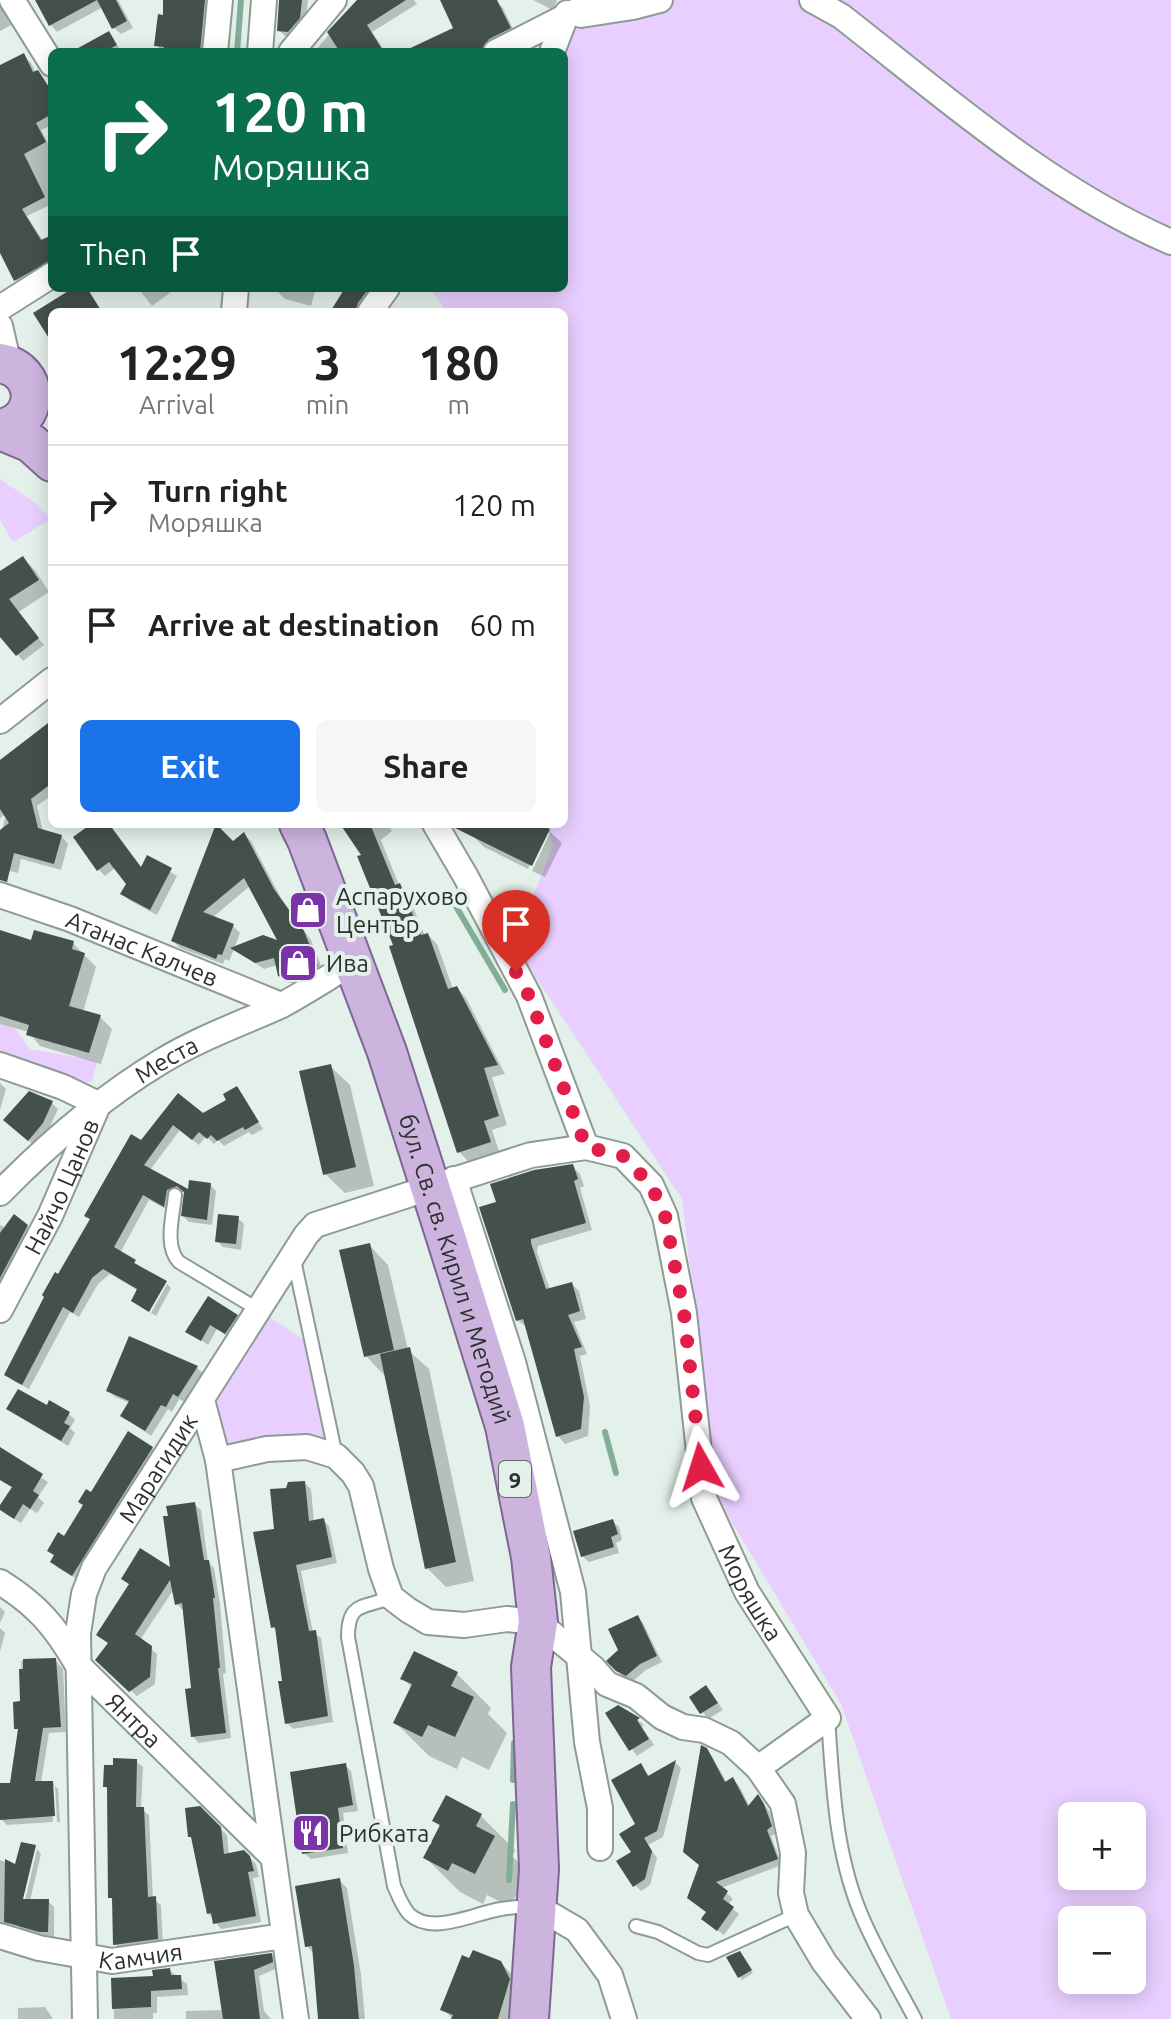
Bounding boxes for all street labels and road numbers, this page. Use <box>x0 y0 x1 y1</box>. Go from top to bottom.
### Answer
street label: Атанас Калчев <box>63 906 222 991</box>
street label: Места <box>129 1031 202 1088</box>
street label: бул. Св. св. Кирил и Методий <box>394 1111 517 1427</box>
street label: Найчо Цанов <box>19 1115 104 1259</box>
street label: Марагидик <box>113 1408 202 1528</box>
road number: 9 <box>499 1461 531 1497</box>
street label: Моряшка <box>713 1540 788 1645</box>
street label: Янтра <box>101 1687 167 1753</box>
street label: Камчия <box>97 1937 184 1975</box>

